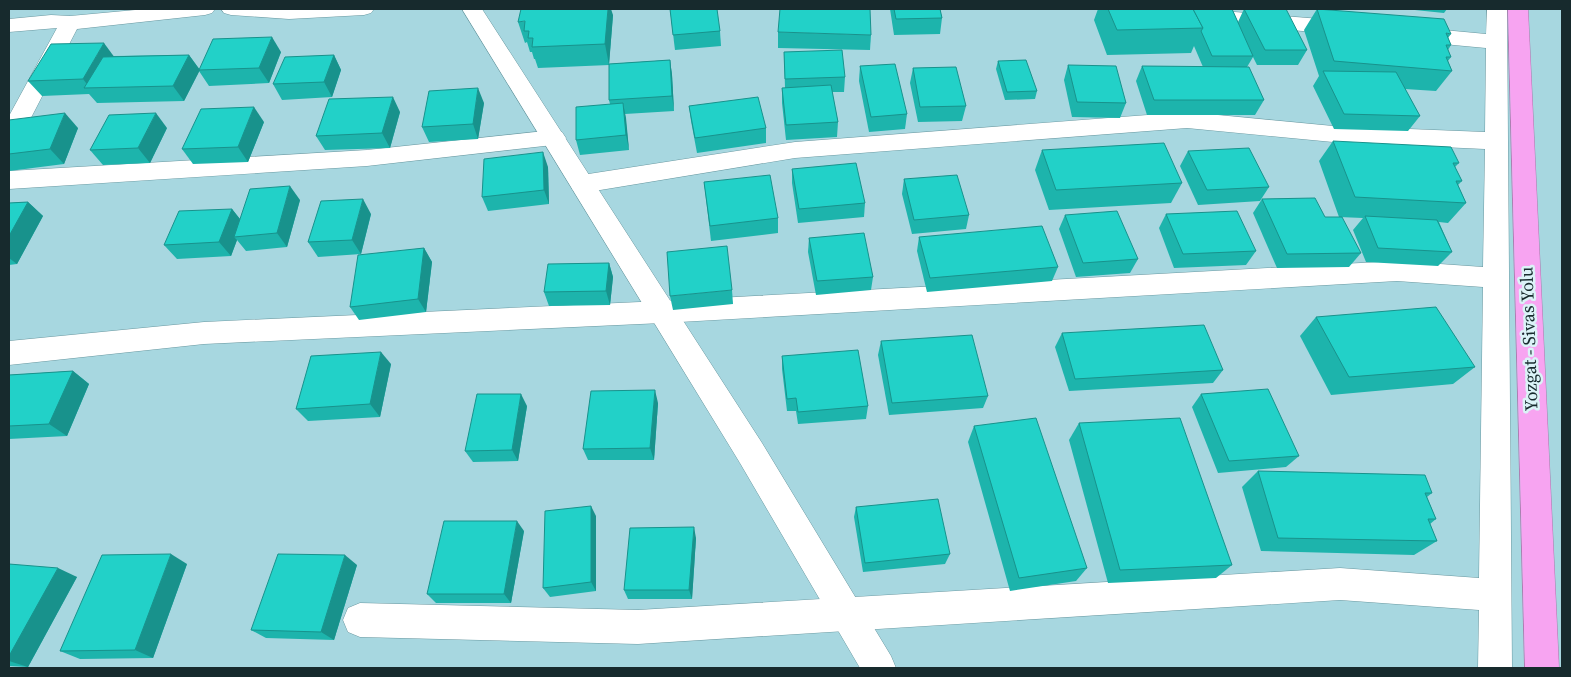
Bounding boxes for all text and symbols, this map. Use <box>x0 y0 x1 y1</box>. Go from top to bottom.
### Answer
street label: Yozgat - Sivas Yolu <box>1513 266 1544 412</box>

